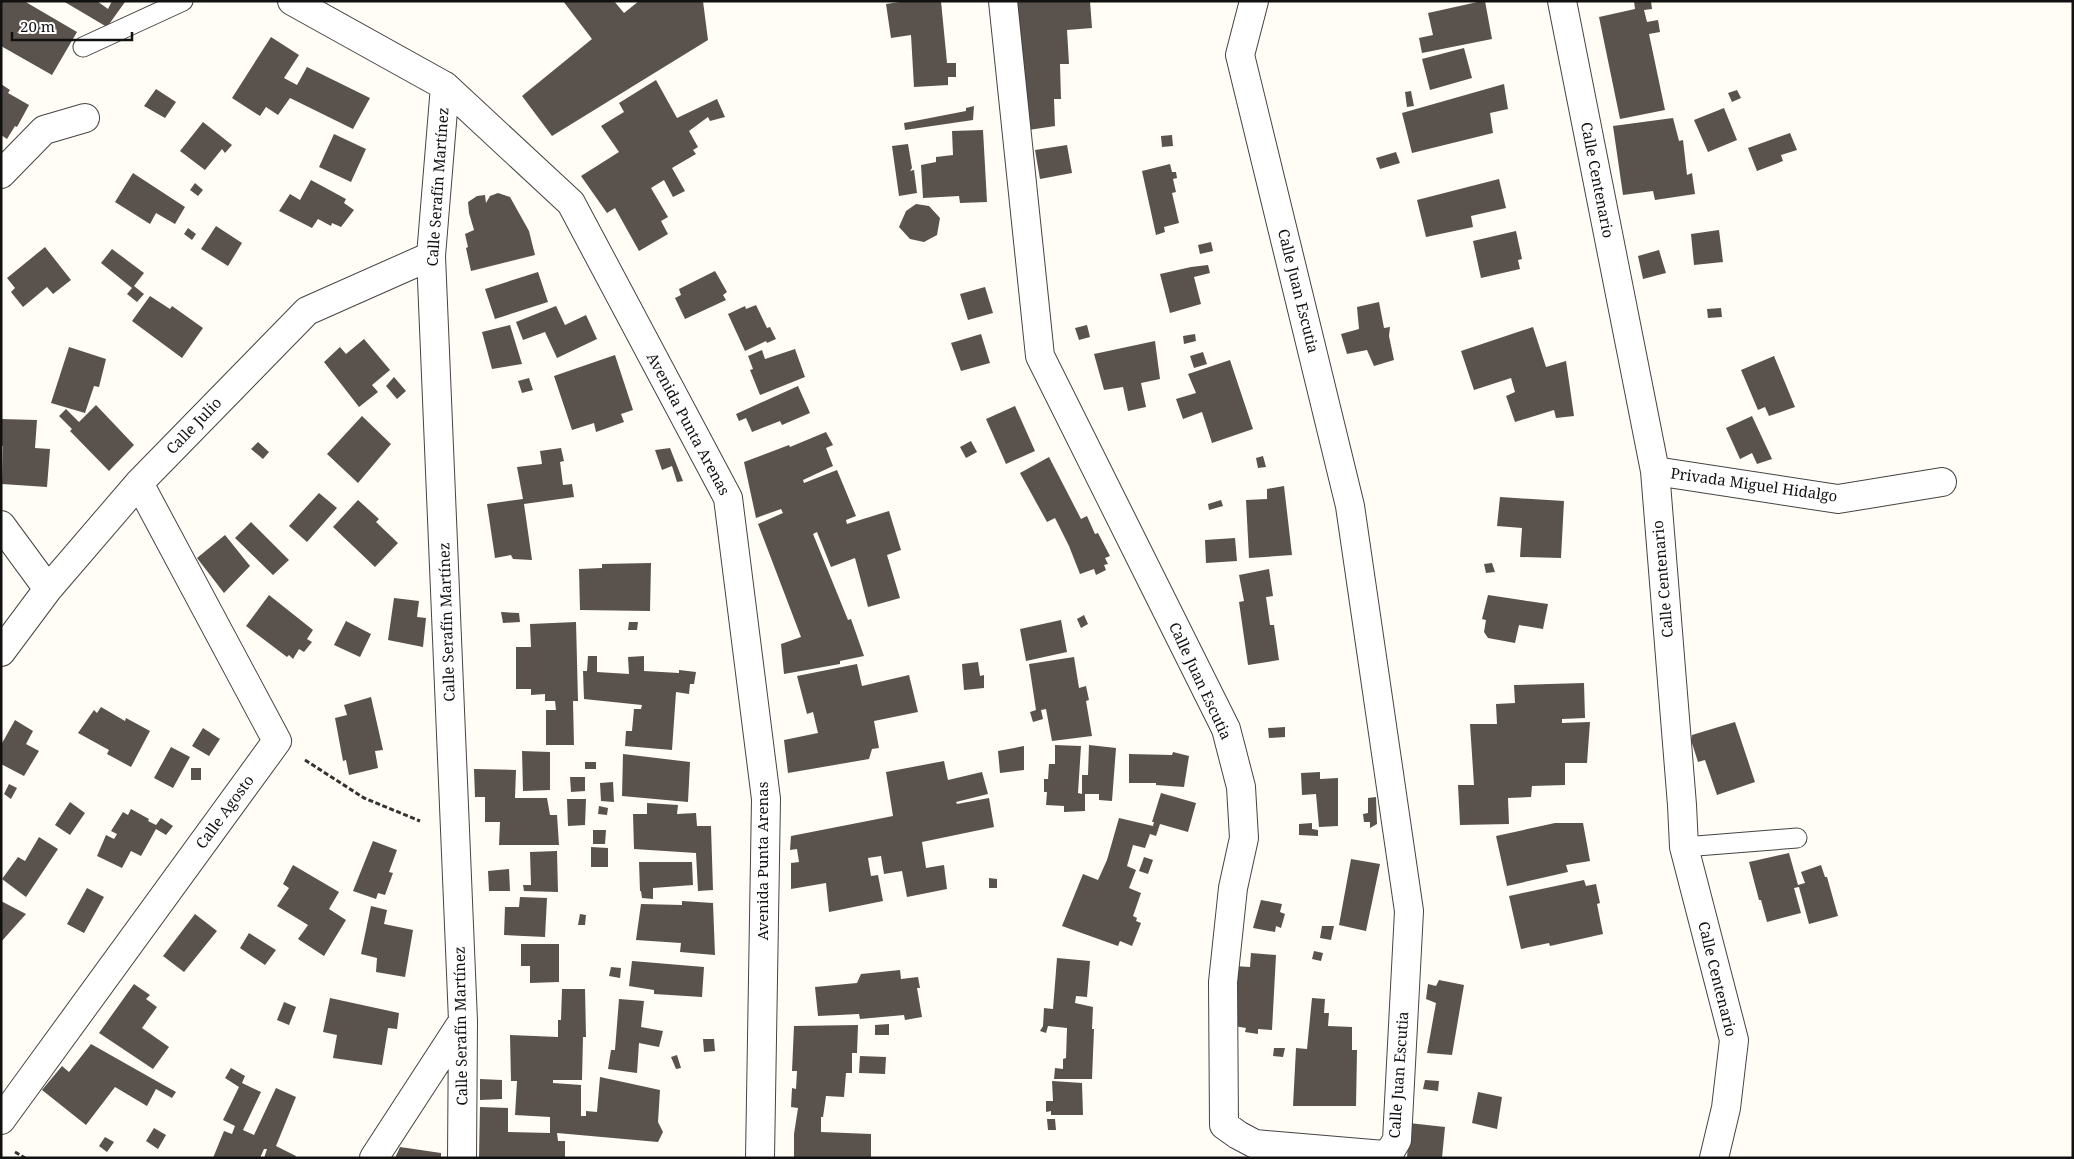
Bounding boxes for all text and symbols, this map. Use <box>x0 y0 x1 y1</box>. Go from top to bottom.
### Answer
scale bar <box>12 10 132 42</box>
text: 20 m <box>20 16 55 36</box>
street label: Calle Serafín Martínez <box>421 107 453 267</box>
street label: Calle Centenario <box>1577 120 1619 240</box>
street label: Calle Juan Escutia <box>1274 227 1324 355</box>
street label: Avenida Punta Arenas <box>643 349 735 499</box>
street label: Calle Julio <box>161 393 225 458</box>
street label: Privada Miguel Hidalgo <box>1669 462 1839 506</box>
street label: Calle Centenario <box>1647 520 1677 639</box>
street label: Calle Serafín Martínez <box>433 542 459 702</box>
street label: Calle Juan Escutia <box>1165 619 1237 743</box>
street label: Calle Agosto <box>191 771 258 852</box>
street label: Avenida Punta Arenas <box>752 781 772 940</box>
street label: Calle Centenario <box>1694 919 1742 1038</box>
street label: Calle Serafín Martínez <box>449 946 471 1106</box>
street label: Calle Juan Escutia <box>1384 1011 1412 1139</box>

